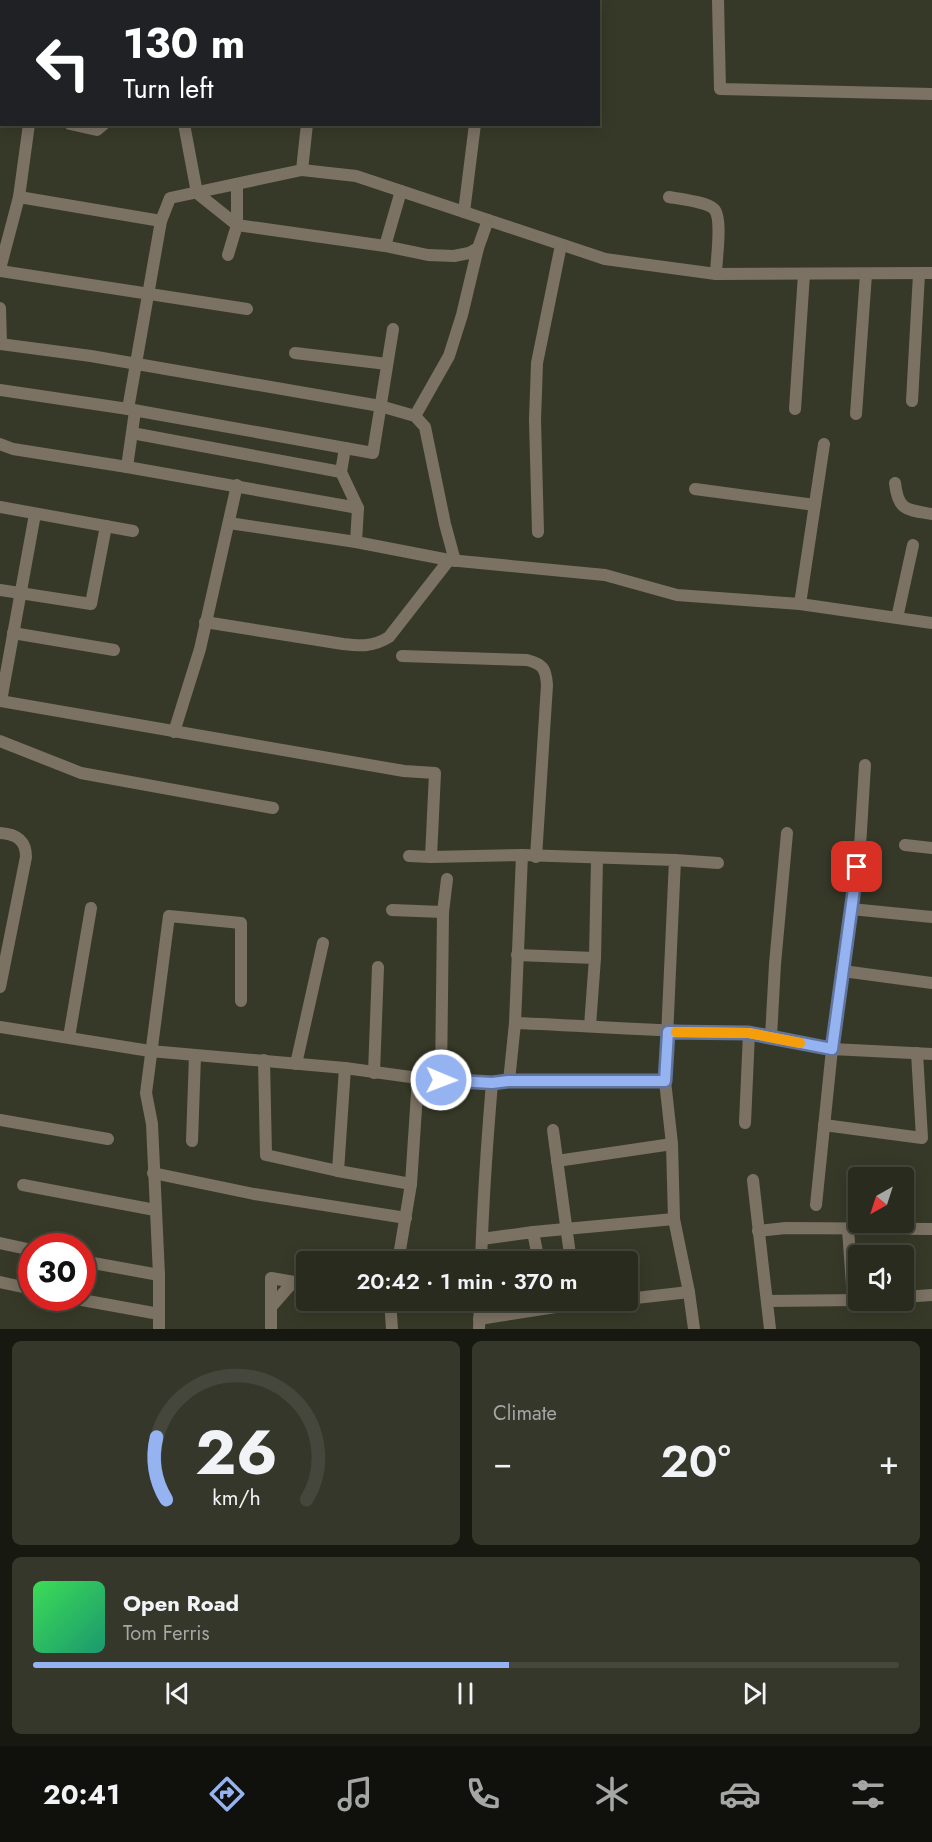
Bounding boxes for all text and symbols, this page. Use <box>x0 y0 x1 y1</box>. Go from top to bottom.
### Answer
text: 130 m <box>123 13 245 74</box>
icon: left <box>24 24 102 102</box>
text: Turn left <box>123 69 213 108</box>
pin <box>831 841 882 892</box>
icon: arrive <box>840 850 873 883</box>
position arrow <box>409 1048 473 1112</box>
north arrow <box>848 1167 914 1233</box>
map controls <box>848 1167 914 1311</box>
speed limit sign: 30 <box>18 1233 96 1311</box>
button: sound <box>848 1245 914 1311</box>
text: 20:42 · 1 min · 370 m <box>356 1265 578 1297</box>
text: Climate <box>493 1399 557 1428</box>
text: 26 <box>195 1407 277 1497</box>
text: 20° <box>660 1429 731 1494</box>
text: − <box>493 1439 512 1486</box>
text: + <box>879 1439 899 1486</box>
text: km/h <box>212 1482 260 1513</box>
text: Open Road <box>123 1587 239 1619</box>
text: Tom Ferris <box>123 1619 210 1648</box>
icon: previous <box>161 1677 194 1710</box>
icon: pause <box>449 1677 482 1710</box>
icon: next <box>738 1677 771 1710</box>
icon: directions <box>206 1773 248 1815</box>
icon: music <box>334 1773 376 1815</box>
icon: phone <box>462 1773 504 1815</box>
icon: climate <box>591 1773 633 1815</box>
icon: car <box>719 1773 761 1815</box>
icon: filters <box>847 1773 889 1815</box>
text: 20:41 <box>43 1775 120 1814</box>

